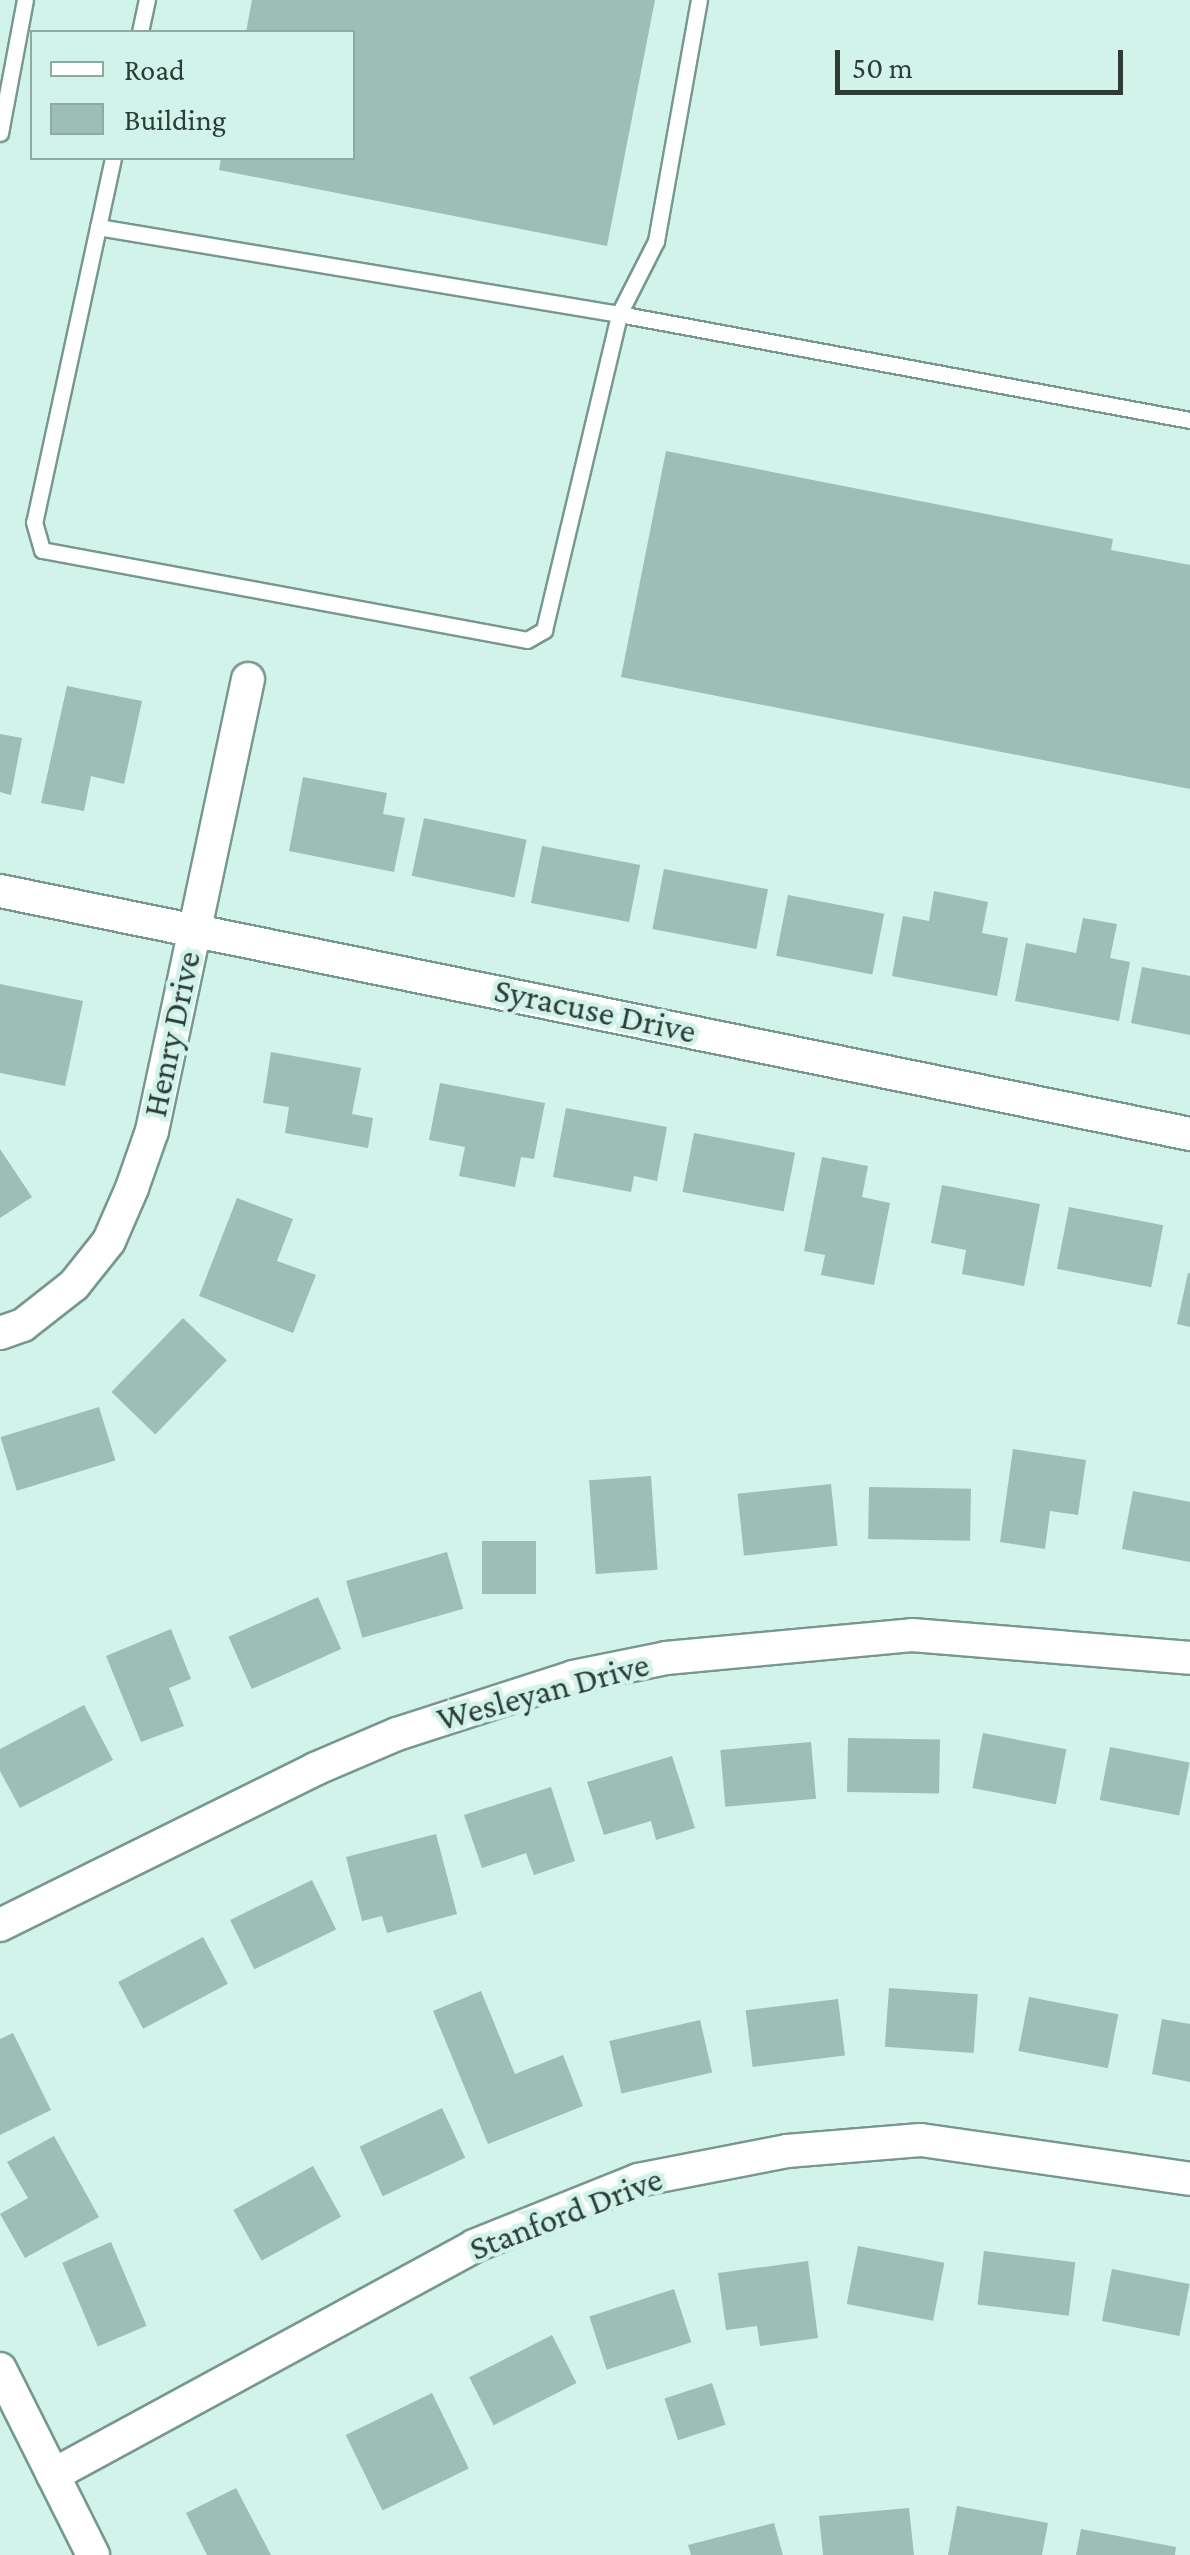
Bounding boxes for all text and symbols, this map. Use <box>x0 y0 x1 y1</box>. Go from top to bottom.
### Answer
legend <box>30 30 355 160</box>
scale bar <box>840 30 1128 92</box>
text: 50 m <box>852 51 913 84</box>
text: Road <box>124 53 185 86</box>
text: Building <box>124 103 226 136</box>
street label: Henry Drive <box>134 947 210 1121</box>
street label: Syracuse Drive <box>490 969 700 1053</box>
street label: Wesleyan Drive <box>432 1644 654 1740</box>
street label: Stanford Drive <box>464 2158 668 2270</box>

